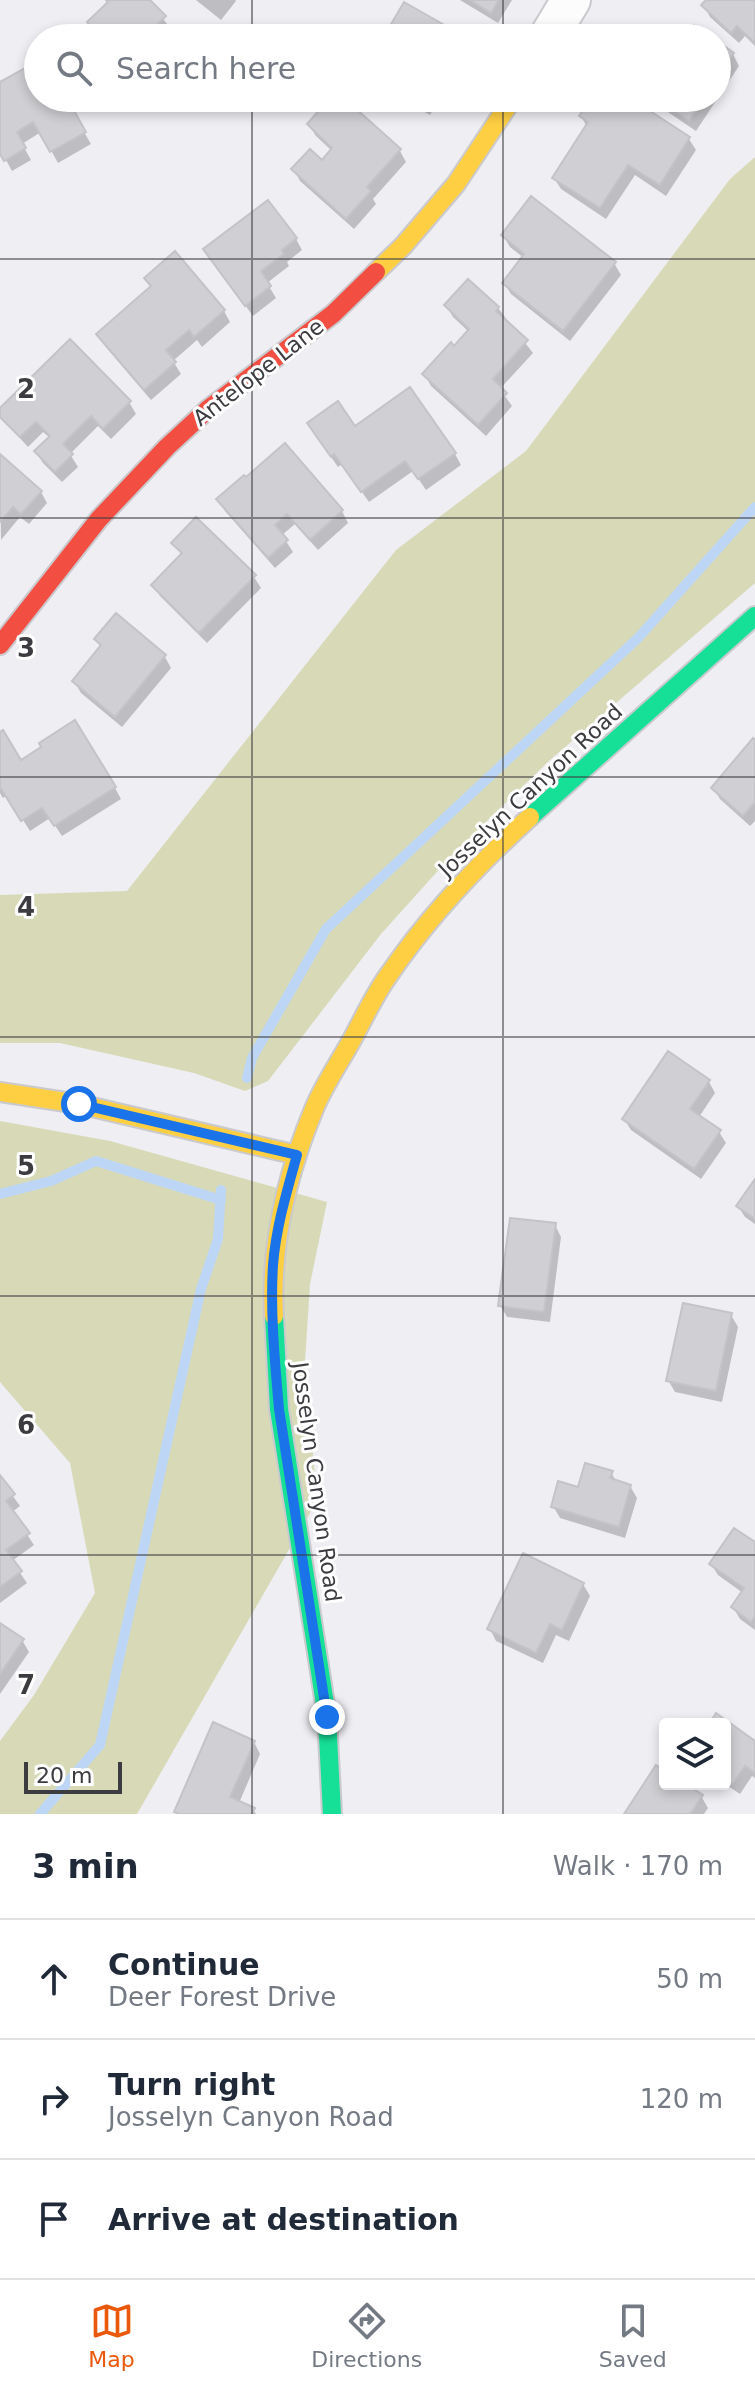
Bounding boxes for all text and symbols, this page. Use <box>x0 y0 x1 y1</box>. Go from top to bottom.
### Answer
search box <box>24 24 731 112</box>
icon: search <box>52 46 96 90</box>
text: Search here <box>116 51 296 86</box>
street label: Antelope Lane <box>188 314 328 431</box>
text: 2 <box>17 374 35 404</box>
text: 3 <box>17 633 35 663</box>
street label: Josselyn Canyon Road <box>432 699 627 883</box>
text: 4 <box>17 892 35 922</box>
route start <box>61 1086 97 1122</box>
text: 5 <box>17 1151 35 1181</box>
street label: Josselyn Canyon Road <box>287 1359 346 1604</box>
text: 6 <box>17 1410 35 1440</box>
text: 7 <box>17 1670 35 1700</box>
route end <box>309 1699 345 1735</box>
map controls <box>659 1718 731 1790</box>
button: layers <box>659 1718 731 1790</box>
scale bar <box>24 1758 122 1794</box>
text: 20 m <box>36 1763 92 1788</box>
text: 3 min <box>32 1846 139 1886</box>
text: Walk · 170 m <box>553 1851 723 1881</box>
text: Continue <box>108 1947 260 1982</box>
icon: ahead <box>32 1957 76 2001</box>
text: 50 m <box>656 1964 723 1994</box>
text: Deer Forest Drive <box>108 1982 336 2012</box>
text: Turn right <box>108 2067 275 2102</box>
icon: right <box>32 2077 76 2121</box>
text: 120 m <box>640 2084 723 2114</box>
text: Josselyn Canyon Road <box>108 2102 394 2132</box>
icon: arrive <box>32 2197 76 2241</box>
text: Arrive at destination <box>108 2202 459 2237</box>
tab: Map <box>88 2299 135 2372</box>
tab: Directions <box>311 2299 422 2372</box>
tab: Saved <box>599 2299 667 2372</box>

